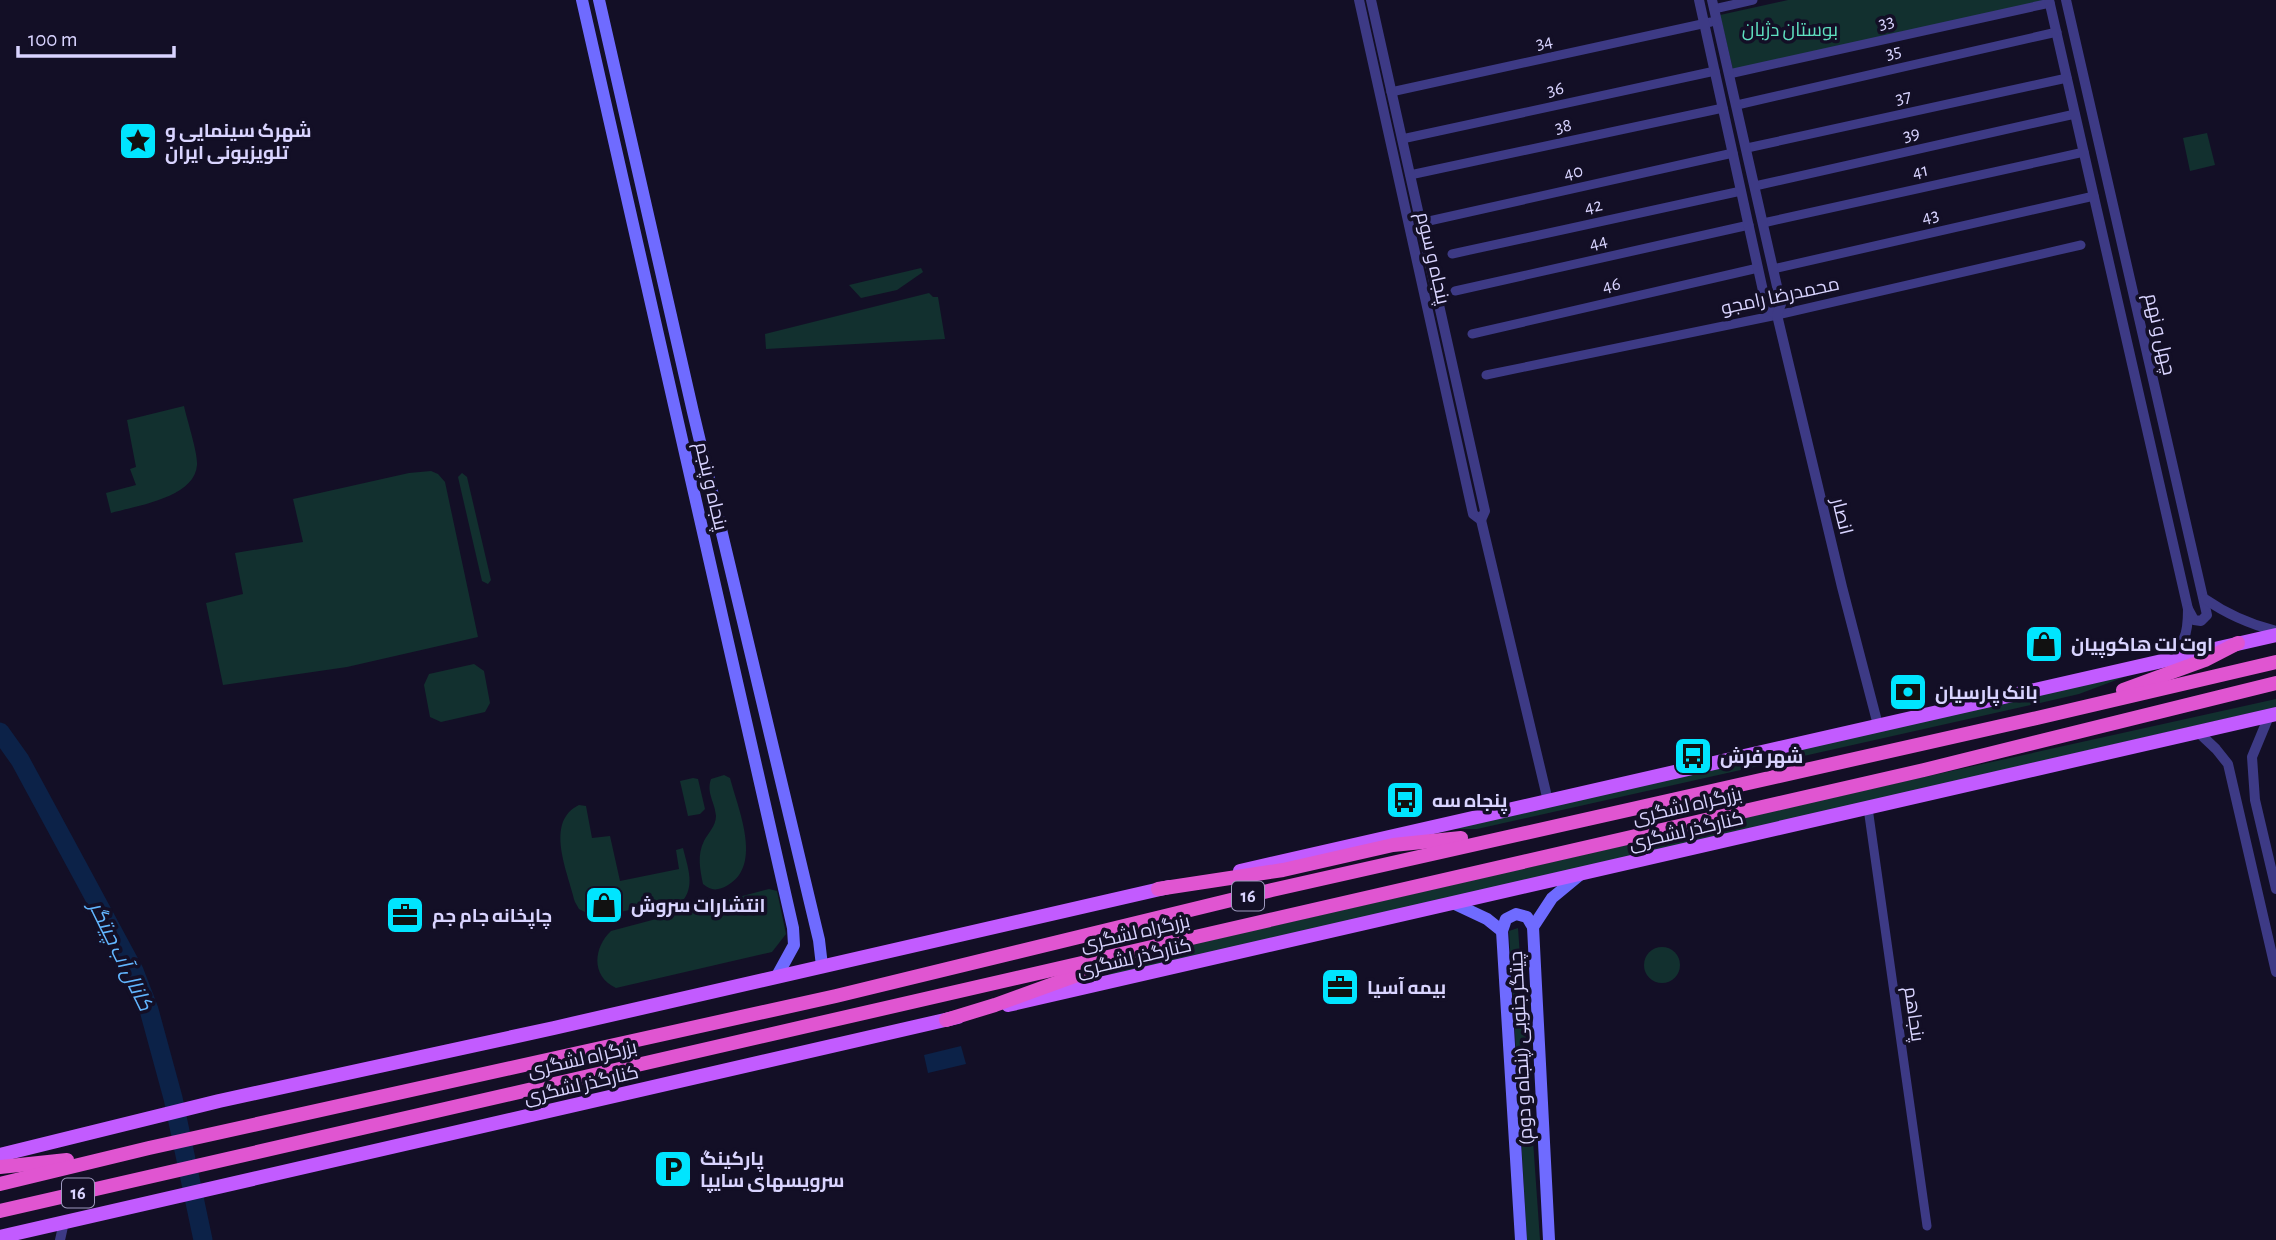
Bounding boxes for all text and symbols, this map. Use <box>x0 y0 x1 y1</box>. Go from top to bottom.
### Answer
street label: 33 <box>1877 12 1896 33</box>
scale bar <box>18 14 173 58</box>
park label: بوستان دژبان <box>1742 21 1838 41</box>
text: 100 m <box>28 29 78 50</box>
street label: 34 <box>1534 31 1555 54</box>
street label: 35 <box>1884 41 1903 63</box>
street label: 36 <box>1545 78 1566 101</box>
street label: 37 <box>1894 87 1913 108</box>
street label: 38 <box>1553 115 1574 138</box>
place icon: شهرک سینمایی و تلویزیونی ایران <box>117 120 159 162</box>
place label: شهرک سینمایی و تلویزیونی ایران <box>165 121 312 164</box>
street label: 39 <box>1901 123 1922 146</box>
street label: 40 <box>1562 161 1585 184</box>
street label: 41 <box>1911 161 1930 182</box>
street label: 42 <box>1583 195 1604 218</box>
street label: 43 <box>1920 205 1941 228</box>
street label: پنجاه و سوم <box>1410 210 1452 307</box>
street label: 44 <box>1587 231 1609 254</box>
street label: 46 <box>1600 274 1622 297</box>
street label: محمدرضا رامجو <box>1719 275 1842 319</box>
street label: چهل و نهم <box>2138 292 2178 378</box>
street label: پنجاه و پنجم <box>688 440 730 533</box>
street label: انصار <box>1827 495 1855 537</box>
shop icon: اوت لت هاکوپیان <box>2023 623 2065 665</box>
place label: اوت لت هاکوپیان <box>2071 636 2213 658</box>
bank icon: بانک پارسیان <box>1887 671 1929 713</box>
place label: بانک پارسیان <box>1935 684 2038 706</box>
bus stop icon: شهر فرش <box>1672 735 1714 777</box>
place label: شهر فرش <box>1720 747 1803 768</box>
bus stop icon: پنجاه سه <box>1384 779 1426 821</box>
street label: بزرگراه لشگری <box>1631 784 1744 829</box>
place label: پنجاه سه <box>1432 792 1508 814</box>
street label: کنارگذر لشگری <box>1627 808 1746 855</box>
road number: 16 <box>1232 882 1264 911</box>
shop icon: انتشارات سروش <box>583 884 625 926</box>
office icon: چاپخانه جام جم <box>384 894 426 936</box>
water label: کانال آب چیتگر <box>81 895 158 1015</box>
place label: انتشارات سروش <box>631 896 765 917</box>
place label: چاپخانه جام جم <box>432 907 552 929</box>
street label: بزرگراه لشگری <box>1079 911 1192 956</box>
street label: کنارگذر لشگری <box>1075 935 1194 982</box>
street label: چیتگر جنوبی (پنجاه و دوم) <box>1506 950 1539 1145</box>
office icon: بیمه آسیا <box>1319 966 1361 1008</box>
place label: بیمه آسیا <box>1367 977 1446 998</box>
street label: پنجاهم <box>1897 985 1927 1043</box>
street label: بزرگراه لشگری <box>526 1037 639 1082</box>
street label: کنارگذر لشگری <box>522 1062 641 1109</box>
parking icon: پارکینگ سرویسهای سایپا <box>652 1148 694 1190</box>
place label: پارکینگ سرویسهای سایپا <box>700 1150 845 1193</box>
road number: 16 <box>62 1178 94 1208</box>

